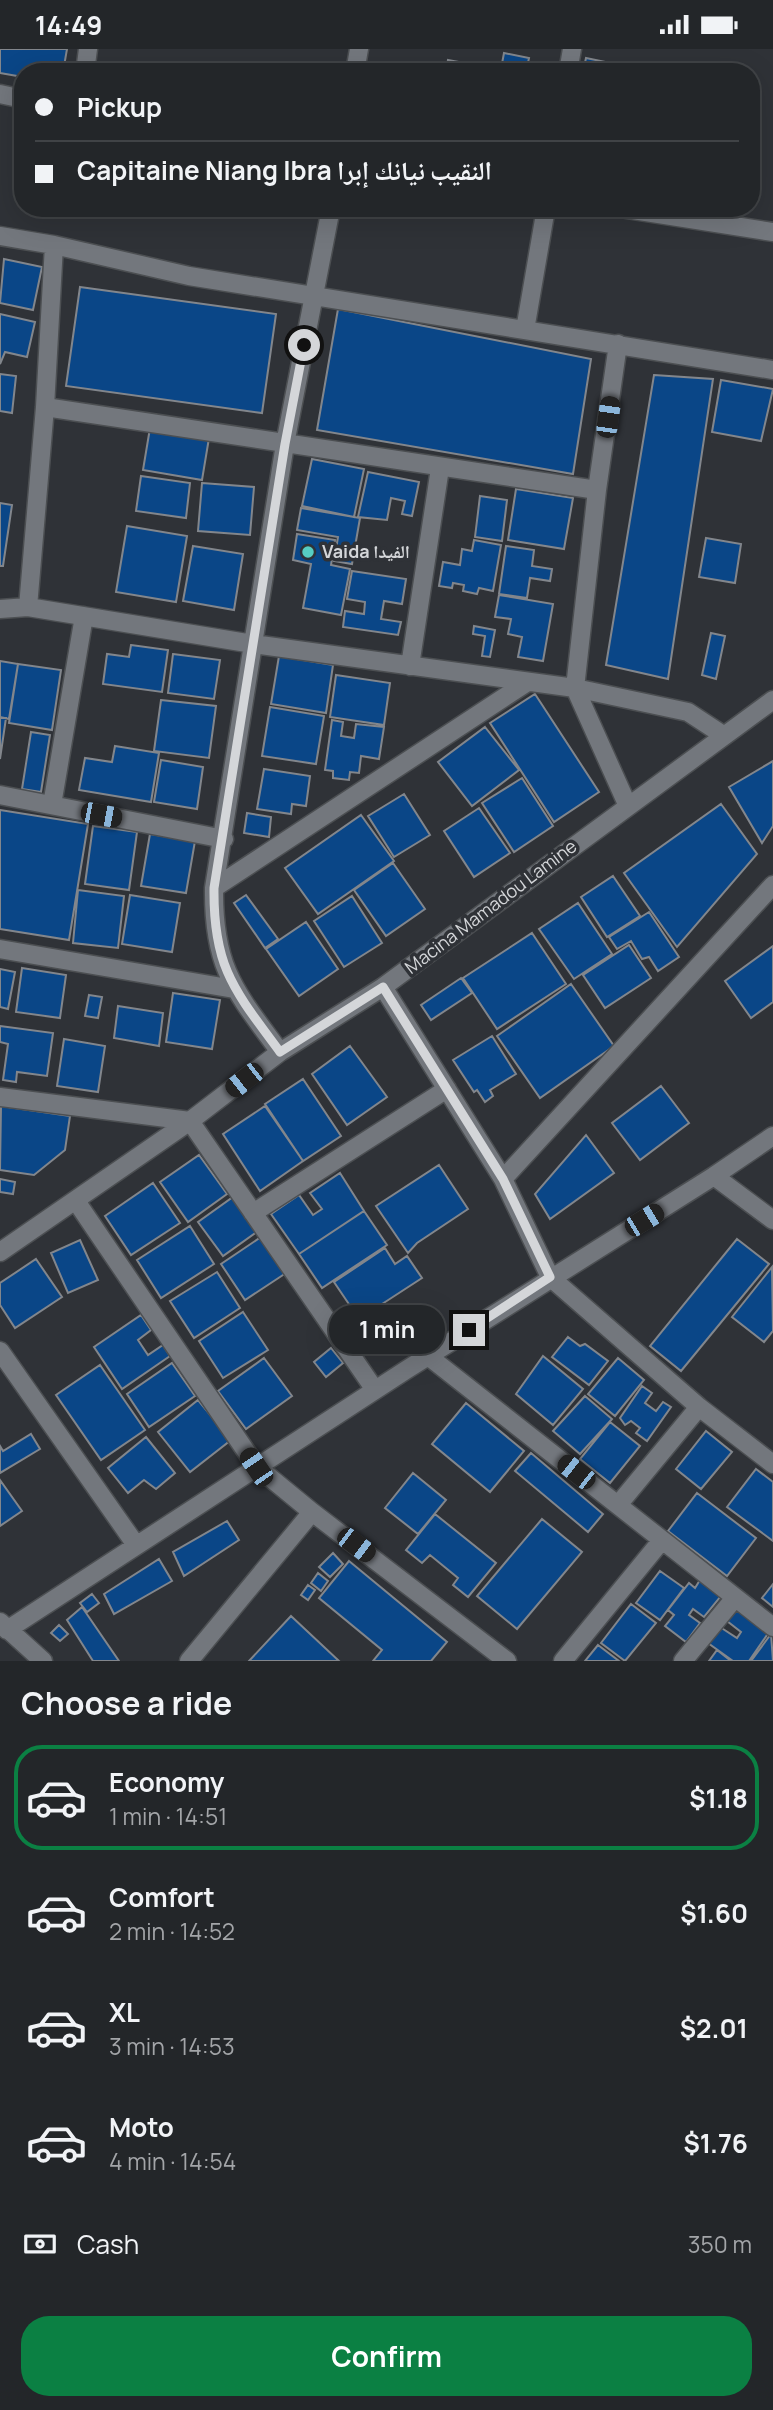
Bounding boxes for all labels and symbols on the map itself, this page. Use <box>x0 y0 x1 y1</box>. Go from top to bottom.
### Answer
route start <box>288 329 320 361</box>
car <box>595 395 622 439</box>
place label: Vaida الفيدا <box>322 539 410 563</box>
marker: Vaida الفيدا <box>300 544 316 560</box>
car <box>79 801 124 829</box>
street label: Macina Mamadou Lamine <box>400 834 581 979</box>
car <box>221 1059 268 1101</box>
car <box>621 1200 668 1240</box>
callout: 1 min <box>329 1305 444 1355</box>
route end <box>453 1314 485 1346</box>
car <box>236 1444 277 1490</box>
car <box>553 1451 600 1493</box>
car <box>333 1524 380 1566</box>

